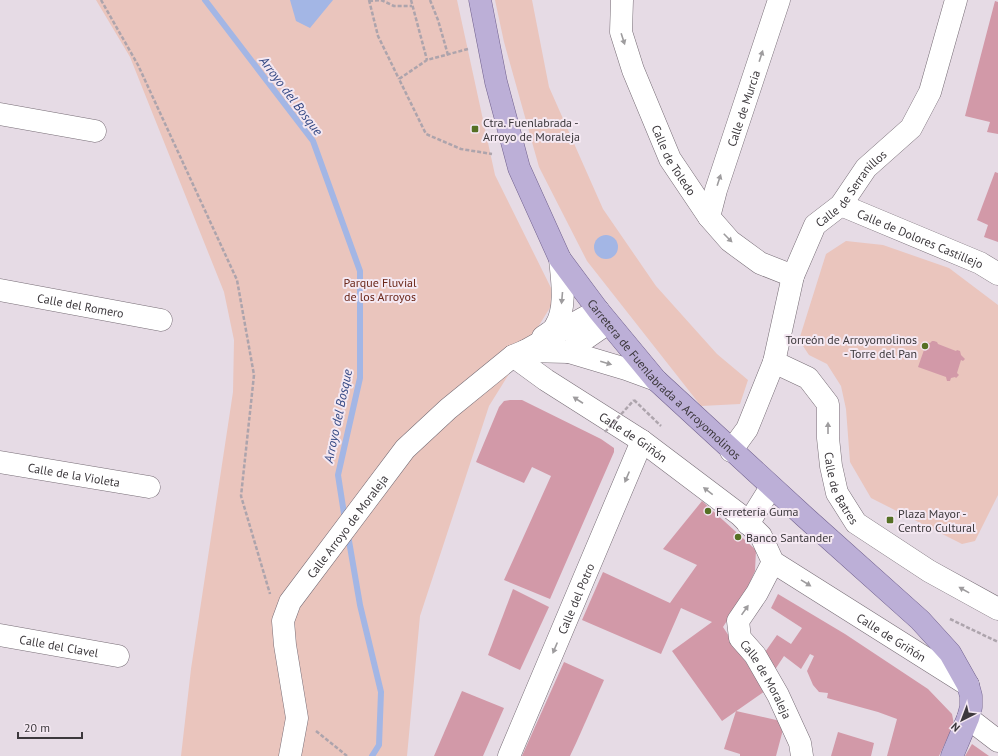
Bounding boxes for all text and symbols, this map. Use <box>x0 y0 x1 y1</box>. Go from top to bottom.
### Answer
one-way arrow <box>620 33 626 45</box>
one-way arrow <box>758 50 764 62</box>
water label: Arroyo del Bosque <box>255 52 326 139</box>
street label: Calle de Murcia <box>723 68 763 148</box>
place label: Ctra. Fuenlabrada - Arroyo de Moraleja <box>483 115 580 144</box>
street label: Calle de Toledo <box>649 122 700 198</box>
marker: Ctra. Fuenlabrada - Arroyo de Moraleja <box>470 124 480 134</box>
street label: Calle de Serranillos <box>812 146 889 230</box>
one-way arrow <box>717 173 723 185</box>
street label: Calle de Dolores Castillejo <box>855 205 986 271</box>
one-way arrow <box>723 233 733 243</box>
park label: Parque Fluvial de los Arroyos <box>343 275 417 304</box>
street label: Calle del Romero <box>36 290 125 320</box>
one-way arrow <box>559 292 566 304</box>
street label: Carretera de Fuenlabrada a Arroyomolinos <box>585 296 744 462</box>
place label: Torreón de Arroyomolinos - Torre del Pan <box>785 332 917 361</box>
marker: Torreón de Arroyomolinos - Torre del Pan <box>920 341 930 351</box>
one-way arrow <box>601 360 613 366</box>
water label: Arroyo del Bosque <box>320 368 356 465</box>
one-way arrow <box>572 397 584 404</box>
street label: Calle de Griñón <box>597 408 670 465</box>
one-way arrow <box>825 421 831 434</box>
street label: Calle de Batres <box>822 451 862 527</box>
street label: Calle de la Violeta <box>27 459 121 490</box>
street label: Calle Arroyo de Moraleja <box>303 471 391 581</box>
one-way arrow <box>624 471 630 482</box>
one-way arrow <box>702 486 713 495</box>
place label: Ferretería Guma <box>716 504 799 519</box>
marker: Ferretería Guma <box>703 506 713 516</box>
place label: Plaza Mayor - Centro Cultural <box>898 506 976 535</box>
marker: Plaza Mayor - Centro Cultural <box>885 515 895 525</box>
place label: Banco Santander <box>746 530 832 545</box>
marker: Banco Santander <box>733 532 743 542</box>
street label: Calle del Potro <box>554 561 597 636</box>
one-way arrow <box>801 579 811 587</box>
one-way arrow <box>958 587 970 594</box>
one-way arrow <box>742 604 749 616</box>
street label: Calle de Griñón <box>854 609 929 664</box>
street label: Calle del Clavel <box>18 631 100 660</box>
street label: Calle de Moraleja <box>737 636 795 721</box>
one-way arrow <box>552 642 558 654</box>
north arrow <box>942 700 982 740</box>
scale bar <box>18 714 82 740</box>
text: 20 m <box>24 720 50 735</box>
text: N <box>948 720 963 735</box>

